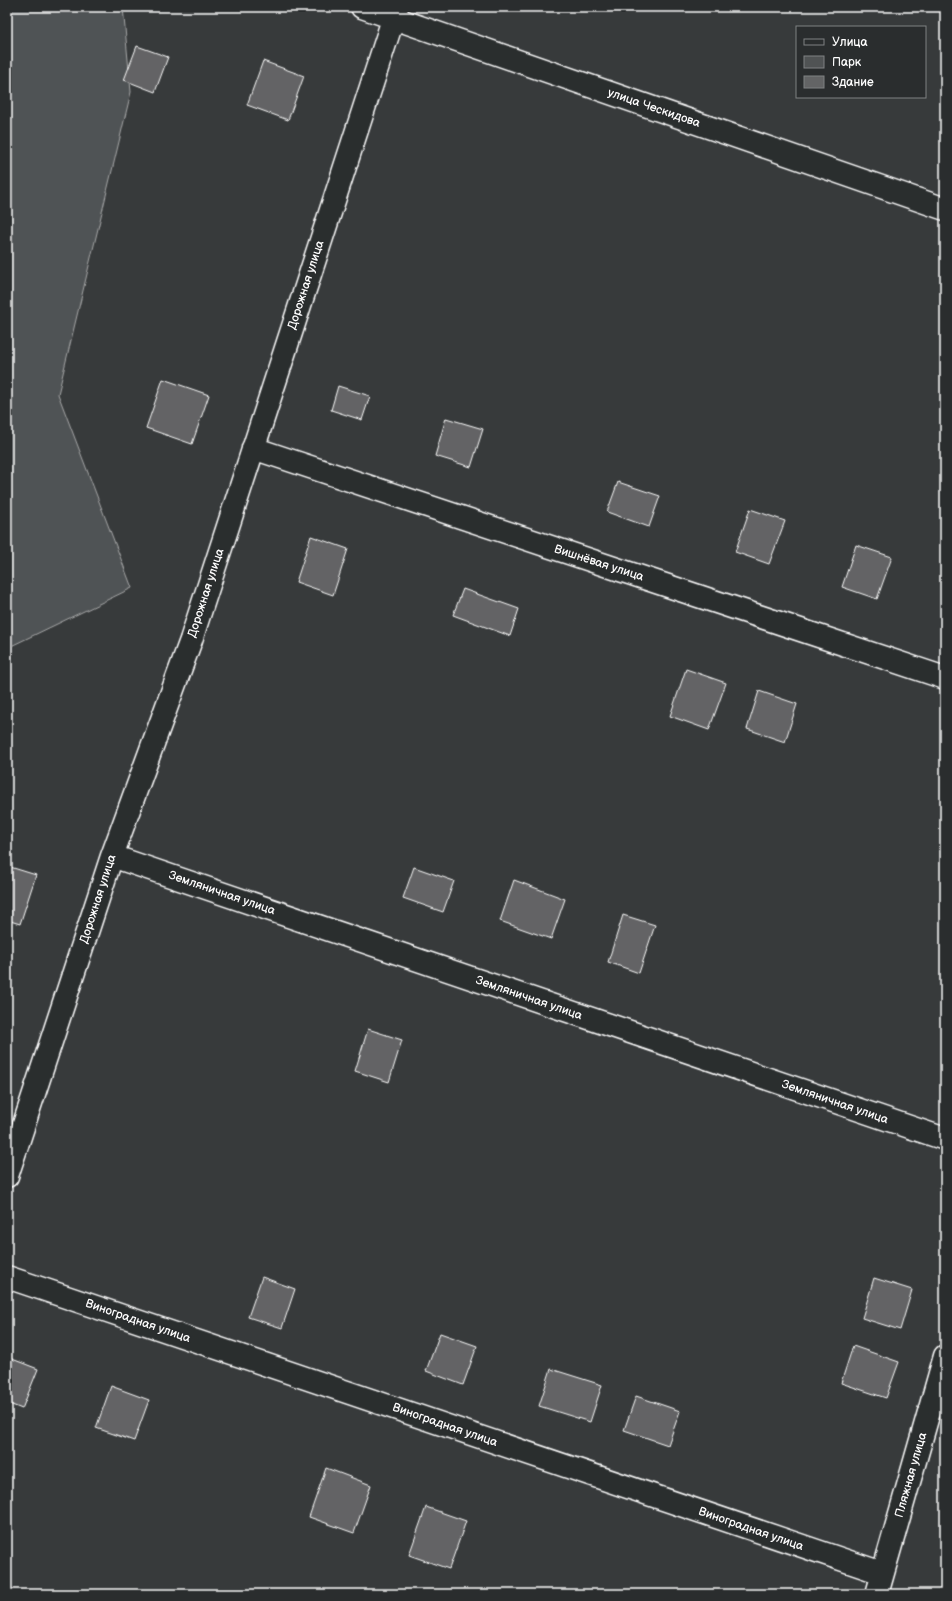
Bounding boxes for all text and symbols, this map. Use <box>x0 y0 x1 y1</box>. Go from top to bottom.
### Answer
legend <box>796 26 926 98</box>
text: Улица <box>832 35 868 50</box>
text: Парк <box>832 55 862 70</box>
text: Здание <box>832 75 874 90</box>
street label: улица Ческидова <box>606 85 702 131</box>
street label: Дорожная улица <box>285 238 327 332</box>
street label: Вишнёвая улица <box>552 541 646 585</box>
street label: Дорожная улица <box>185 546 227 640</box>
street label: Дорожная улица <box>77 852 119 946</box>
street label: Земляничная улица <box>167 868 277 918</box>
street label: Земляничная улица <box>474 973 584 1023</box>
street label: Земляничная улица <box>780 1077 890 1127</box>
street label: Виноградная улица <box>83 1296 193 1346</box>
street label: Виноградная улица <box>390 1400 500 1450</box>
street label: Пляжная улица <box>892 1431 930 1519</box>
street label: Виноградная улица <box>696 1504 806 1554</box>

